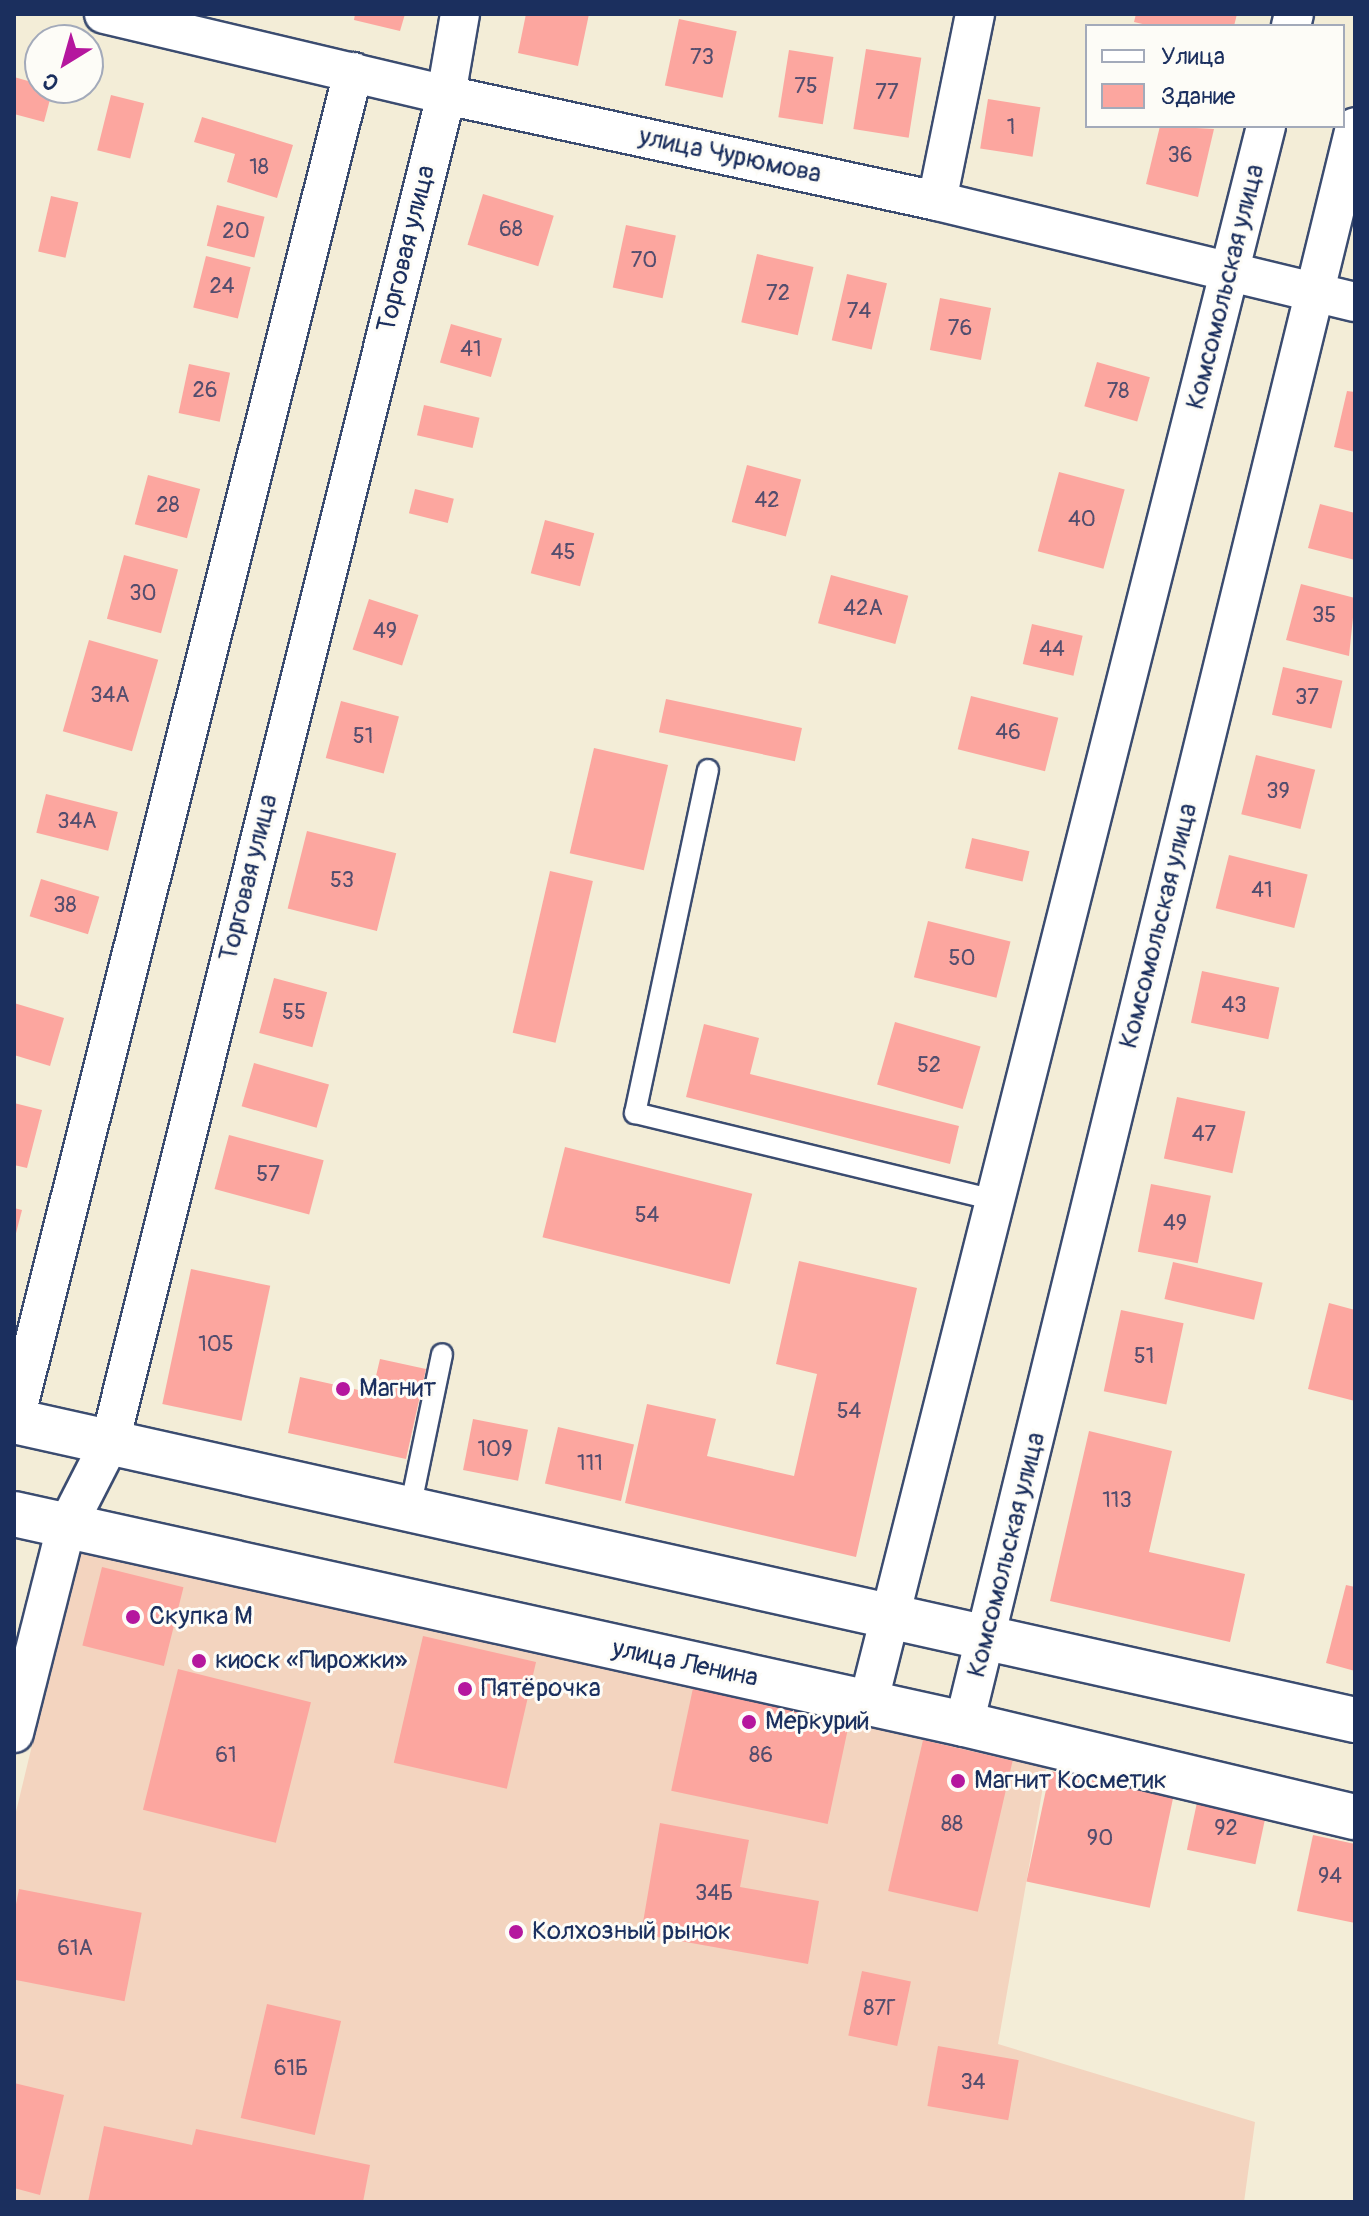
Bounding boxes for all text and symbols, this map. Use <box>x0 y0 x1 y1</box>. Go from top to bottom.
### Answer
north arrow <box>24 24 104 104</box>
legend <box>1085 24 1345 128</box>
text: Улица <box>1161 42 1225 71</box>
house number: 73 <box>690 45 714 71</box>
text: С <box>37 66 65 97</box>
house number: 75 <box>794 74 818 100</box>
house number: 77 <box>875 80 899 106</box>
text: Здание <box>1161 82 1235 111</box>
house number: 1 <box>1007 115 1015 141</box>
street label: улица Чурюмова <box>636 121 824 191</box>
house number: 36 <box>1167 143 1193 169</box>
house number: 18 <box>249 155 269 181</box>
street label: Комсомольская улица <box>1180 161 1272 413</box>
street label: Торговая улица <box>371 162 443 336</box>
house number: 68 <box>499 217 523 243</box>
house number: 20 <box>222 219 250 245</box>
house number: 70 <box>631 248 657 274</box>
house number: 24 <box>209 274 235 300</box>
house number: 72 <box>766 281 790 307</box>
house number: 74 <box>847 299 871 325</box>
house number: 76 <box>948 316 972 342</box>
house number: 41 <box>460 337 482 363</box>
house number: 26 <box>192 378 218 404</box>
house number: 78 <box>1107 379 1129 405</box>
house number: 42 <box>754 488 780 514</box>
house number: 28 <box>156 493 180 519</box>
house number: 40 <box>1068 507 1096 533</box>
house number: 45 <box>551 540 575 566</box>
house number: 30 <box>129 581 157 607</box>
house number: 42А <box>843 596 883 622</box>
house number: 35 <box>1312 603 1336 629</box>
house number: 49 <box>373 619 397 645</box>
house number: 44 <box>1039 637 1065 663</box>
house number: 34А <box>90 683 130 709</box>
house number: 37 <box>1295 685 1319 711</box>
house number: 46 <box>995 720 1021 746</box>
house number: 51 <box>353 724 373 750</box>
house number: 39 <box>1266 779 1290 805</box>
street label: Торговая улица <box>213 791 285 965</box>
street label: Комсомольская улица <box>1113 800 1205 1052</box>
house number: 34А <box>57 809 97 835</box>
house number: 53 <box>330 868 354 894</box>
house number: 41 <box>1251 878 1273 904</box>
house number: 38 <box>53 893 77 919</box>
house number: 50 <box>949 946 975 972</box>
house number: 43 <box>1221 993 1247 1019</box>
house number: 55 <box>282 1000 306 1026</box>
house number: 52 <box>917 1053 941 1079</box>
house number: 47 <box>1192 1122 1216 1148</box>
house number: 57 <box>256 1162 280 1188</box>
house number: 54 <box>635 1203 659 1229</box>
house number: 49 <box>1163 1211 1187 1237</box>
house number: 105 <box>198 1332 234 1358</box>
house number: 51 <box>1134 1344 1154 1370</box>
place label: Магнит <box>359 1373 436 1405</box>
marker: Магнит <box>334 1380 352 1398</box>
house number: 54 <box>837 1399 861 1425</box>
street label: Комсомольская улица <box>961 1429 1053 1681</box>
house number: 109 <box>478 1437 512 1463</box>
house number: 111 <box>577 1451 603 1477</box>
house number: 113 <box>1102 1488 1132 1514</box>
place label: Скупка М <box>149 1601 253 1633</box>
marker: Скупка М <box>124 1608 142 1626</box>
street label: улица Ленина <box>609 1633 761 1695</box>
place label: киоск «Пирожки» <box>215 1645 407 1677</box>
marker: киоск «Пирожки» <box>190 1652 208 1670</box>
place label: Пятёрочка <box>481 1673 601 1705</box>
marker: Пятёрочка <box>456 1680 474 1698</box>
place label: Меркурий <box>765 1706 870 1738</box>
marker: Меркурий <box>740 1713 758 1731</box>
house number: 61 <box>215 1743 237 1769</box>
house number: 86 <box>749 1743 773 1769</box>
place label: Магнит Косметик <box>974 1765 1167 1797</box>
marker: Магнит Косметик <box>949 1772 967 1790</box>
house number: 88 <box>941 1812 963 1838</box>
house number: 92 <box>1214 1816 1238 1842</box>
house number: 90 <box>1087 1826 1113 1852</box>
house number: 94 <box>1318 1864 1342 1890</box>
house number: 34Б <box>695 1881 733 1907</box>
place label: Колхозный рынок <box>532 1916 731 1948</box>
marker: Колхозный рынок <box>507 1923 525 1941</box>
house number: 61А <box>57 1936 93 1962</box>
house number: 87Г <box>863 1996 897 2022</box>
house number: 61Б <box>274 2056 308 2082</box>
house number: 34 <box>960 2070 986 2096</box>

